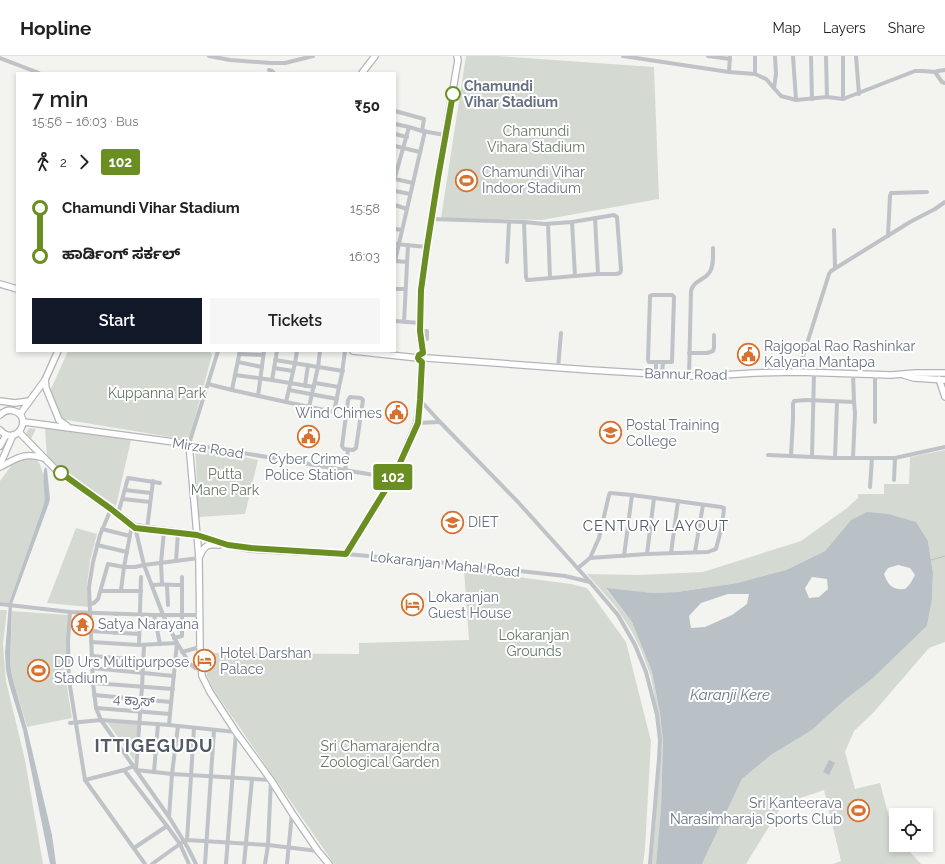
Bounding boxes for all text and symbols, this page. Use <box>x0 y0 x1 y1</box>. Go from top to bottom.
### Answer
text: Hopline <box>20 17 91 39</box>
text: Map <box>773 20 801 36</box>
text: Layers <box>823 20 866 36</box>
text: Share <box>888 20 925 36</box>
place label: Chamundi Vihar Stadium <box>464 78 558 110</box>
text: 7 min <box>32 86 88 112</box>
marker: Chamundi Vihar Stadium <box>445 86 461 102</box>
text: ₹50 <box>354 97 380 115</box>
text: 15:56 – 16:03 · Bus <box>32 114 139 129</box>
park label: Chamundi Vihara Stadium <box>487 123 585 155</box>
icon: walk <box>32 151 54 173</box>
icon: forward <box>73 151 95 173</box>
text: 102 <box>109 154 132 170</box>
text: 2 <box>60 155 67 170</box>
place label: Chamundi Vihar Indoor Stadium <box>482 164 585 196</box>
sports icon: Chamundi Vihar Indoor Stadium <box>454 167 480 193</box>
text: Chamundi Vihar Stadium <box>62 199 240 217</box>
text: 15:58 <box>350 201 380 216</box>
text: ಹಾರ್ಡಿಂಗ್ ಸರ್ಕಲ್ <box>62 245 180 263</box>
text: 16:03 <box>349 249 380 264</box>
button: Start <box>32 298 202 344</box>
button: Tickets <box>210 298 380 344</box>
place label: Rajgopal Rao Rashinkar Kalyana Mantapa <box>764 338 915 370</box>
public building icon: Rajgopal Rao Rashinkar Kalyana Mantapa <box>735 341 761 367</box>
street label: Bannur Road <box>644 365 728 383</box>
park label: Kuppanna Park <box>108 385 207 401</box>
public building icon: Wind Chimes <box>384 400 410 426</box>
place label: Wind Chimes <box>295 405 382 421</box>
place label: Postal Training College <box>626 417 719 449</box>
school or university icon: Postal Training College <box>598 420 624 446</box>
public building icon: Cyber Crime Police Station <box>296 424 322 450</box>
street label: Mirza Road <box>171 434 245 462</box>
place label: Cyber Crime Police Station <box>265 451 353 483</box>
line badge: 102 <box>370 464 416 490</box>
unlabelled marker <box>53 465 69 481</box>
park label: Putta Mane Park <box>191 466 260 498</box>
text: 102 <box>381 469 405 485</box>
school or university icon: DIET <box>439 509 465 535</box>
place label: DIET <box>468 514 499 530</box>
district label: CENTURY LAYOUT <box>583 517 729 535</box>
street label: Lokaranjan Mahal Road <box>369 548 521 580</box>
place label: Lokaranjan Guest House <box>428 589 511 621</box>
hotel icon: Lokaranjan Guest House <box>399 592 425 618</box>
temple icon: Satya Narayana <box>70 611 96 637</box>
place label: Satya Narayana <box>98 616 199 632</box>
park label: Lokaranjan Grounds <box>499 627 569 659</box>
place label: Hotel Darshan Palace <box>220 645 311 677</box>
hotel icon: Hotel Darshan Palace <box>192 648 218 674</box>
place label: DD Urs Multipurpose Stadium <box>54 654 189 686</box>
sports icon: DD Urs Multipurpose Stadium <box>26 657 52 683</box>
water label: Karanji Kere <box>690 686 770 704</box>
street label: 4 ಕ್ರಾಸ್ <box>112 690 156 712</box>
district label: ITTIGEGUDU <box>94 735 214 756</box>
park label: Sri Chamarajendra Zoological Garden <box>320 738 440 770</box>
place label: Sri Kanteerava Narasimharaja Sports Club <box>670 795 842 827</box>
sports icon: Sri Kanteerava Narasimharaja Sports Club <box>845 798 871 824</box>
map controls <box>889 808 933 852</box>
button: locate <box>889 808 933 852</box>

